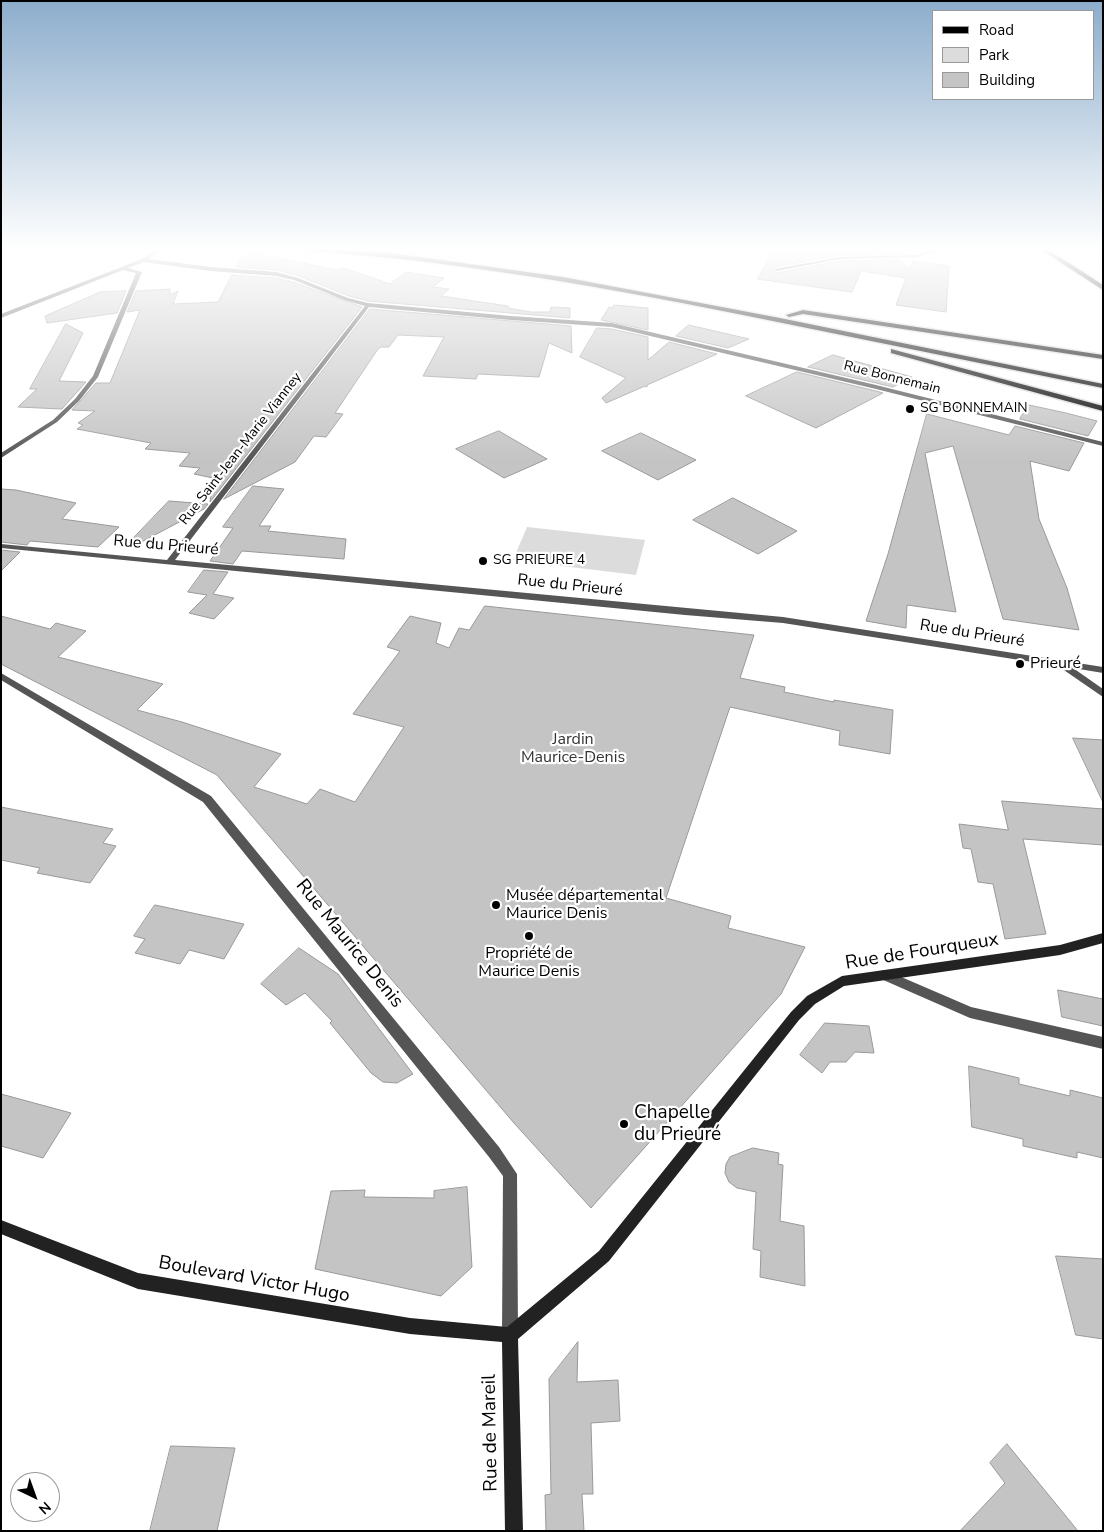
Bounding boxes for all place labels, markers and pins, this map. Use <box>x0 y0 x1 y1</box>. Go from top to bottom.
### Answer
place label: SG BONNEMAIN <box>920 401 1028 417</box>
marker: SG BONNEMAIN <box>904 403 916 415</box>
place label: SG PRIEURE 4 <box>493 553 585 569</box>
marker: SG PRIEURE 4 <box>477 555 489 567</box>
place label: Prieuré <box>1030 654 1081 674</box>
marker: Prieuré <box>1014 658 1026 670</box>
place label: Musée départemental Maurice Denis <box>506 886 663 924</box>
marker: Musée départemental Maurice Denis <box>490 899 502 911</box>
marker: Propriété de Maurice Denis <box>523 930 535 942</box>
place label: Propriété de Maurice Denis <box>478 944 580 982</box>
place label: Chapelle du Prieuré <box>634 1102 721 1146</box>
marker: Chapelle du Prieuré <box>618 1118 630 1130</box>

